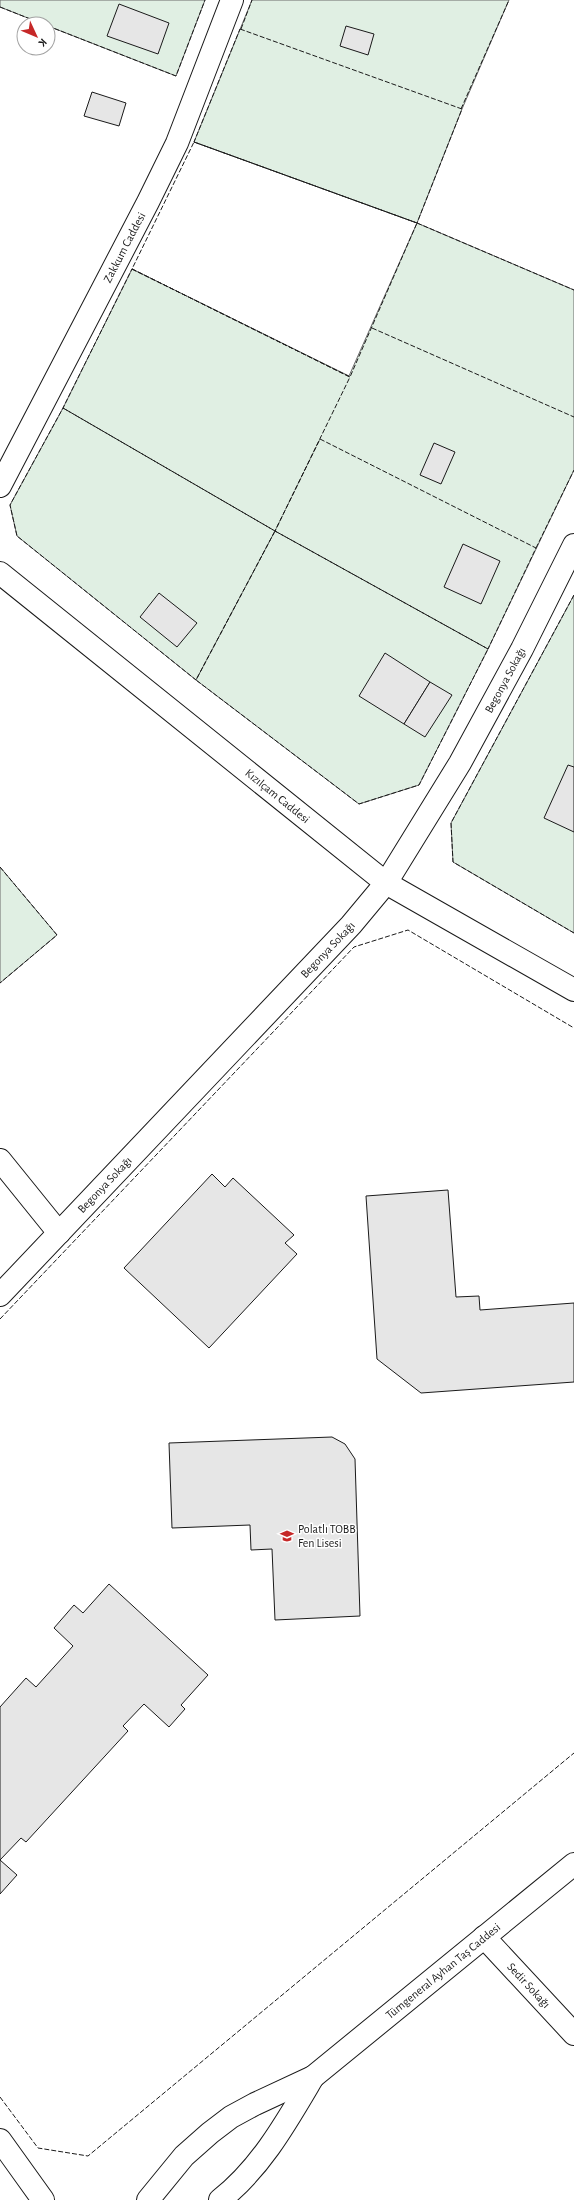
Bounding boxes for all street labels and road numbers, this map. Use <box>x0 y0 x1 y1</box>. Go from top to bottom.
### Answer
street label: Zakkum Caddesi <box>101 210 148 285</box>
street label: Begonya Sokağı <box>482 645 528 715</box>
street label: Kızılçam Caddesi <box>243 767 312 825</box>
street label: Begonya Sokağı <box>298 919 357 980</box>
street label: Begonya Sokağı <box>75 1154 134 1215</box>
street label: Tümgeneral Ayhan Taş Caddesi <box>383 1921 503 2021</box>
street label: Sedir Sokağı <box>505 1960 553 2010</box>

